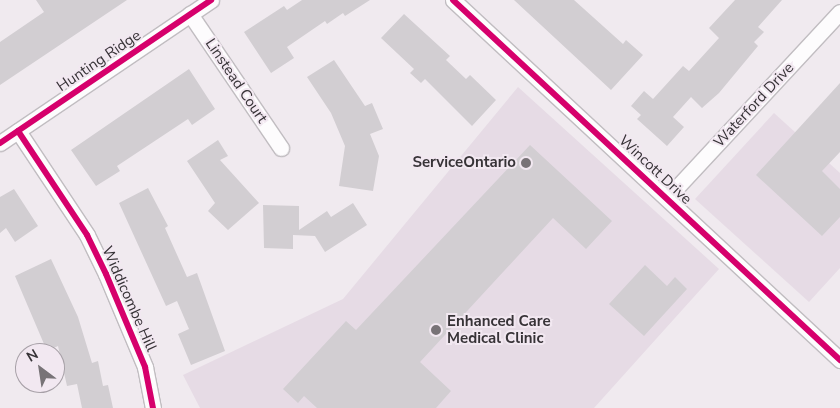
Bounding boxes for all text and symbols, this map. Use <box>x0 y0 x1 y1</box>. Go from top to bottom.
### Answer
street label: Hunting Ridge <box>54 26 144 96</box>
street label: Linstead Court <box>201 35 271 127</box>
street label: Waterford Drive <box>710 59 798 151</box>
street label: Wincott Drive <box>615 132 695 208</box>
place label: ServiceOntario <box>412 154 516 172</box>
marker: ServiceOntario <box>520 157 532 169</box>
street label: Widdicombe Hill <box>98 244 160 354</box>
place label: Enhanced Care Medical Clinic <box>447 312 551 347</box>
marker: Enhanced Care Medical Clinic <box>429 323 443 337</box>
north arrow <box>15 343 65 393</box>
text: N <box>23 345 42 366</box>

